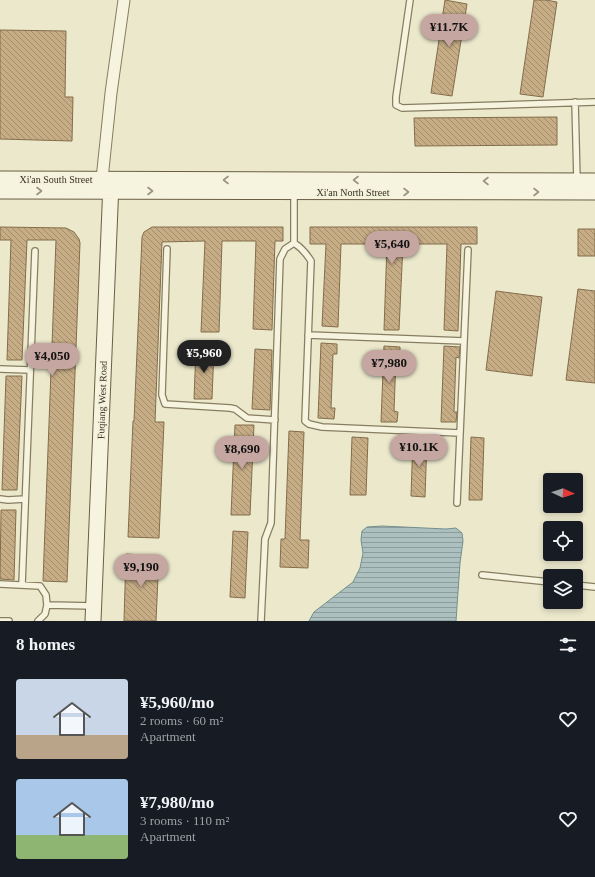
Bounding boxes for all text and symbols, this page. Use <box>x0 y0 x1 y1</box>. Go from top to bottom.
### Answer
pin: ¥11.7K <box>416 14 482 48</box>
text: ¥11.7K <box>430 19 468 34</box>
street label: Xi'an South Street <box>20 174 93 185</box>
one-way arrow <box>223 176 229 184</box>
one-way arrow <box>353 176 359 184</box>
one-way arrow <box>483 177 489 185</box>
one-way arrow <box>36 187 42 195</box>
one-way arrow <box>147 187 153 195</box>
street label: Xi'an North Street <box>317 187 390 198</box>
one-way arrow <box>403 188 409 196</box>
one-way arrow <box>533 188 539 196</box>
pin: ¥5,640 <box>359 231 425 265</box>
text: ¥5,640 <box>374 236 410 251</box>
pin: ¥5,960 <box>171 340 237 374</box>
pin: ¥4,050 <box>19 343 85 377</box>
text: ¥5,960 <box>186 345 222 360</box>
text: ¥4,050 <box>34 348 70 363</box>
pin: ¥7,980 <box>356 350 422 384</box>
text: ¥7,980 <box>371 355 407 370</box>
street label: Fuqiang West Road <box>95 361 109 439</box>
pin: ¥10.1K <box>386 434 452 468</box>
pin: ¥8,690 <box>209 436 275 470</box>
text: ¥10.1K <box>399 439 439 454</box>
text: ¥8,690 <box>224 441 260 456</box>
north arrow <box>543 473 583 513</box>
map controls <box>543 473 583 609</box>
button: locate <box>543 521 583 561</box>
pin: ¥9,190 <box>108 554 174 588</box>
text: ¥9,190 <box>123 559 159 574</box>
button: layers <box>543 569 583 609</box>
icon: filters <box>557 634 579 656</box>
text: 8 homes <box>16 635 75 654</box>
text: ¥5,960/mo <box>140 693 214 712</box>
icon: home <box>48 695 96 743</box>
icon: heart <box>557 708 579 730</box>
text: 2 rooms · 60 m² <box>140 713 223 728</box>
text: Apartment <box>140 729 196 744</box>
text: ¥7,980/mo <box>140 793 214 812</box>
icon: home <box>48 795 96 843</box>
icon: heart <box>557 808 579 830</box>
text: 3 rooms · 110 m² <box>140 813 229 828</box>
text: Apartment <box>140 829 196 844</box>

